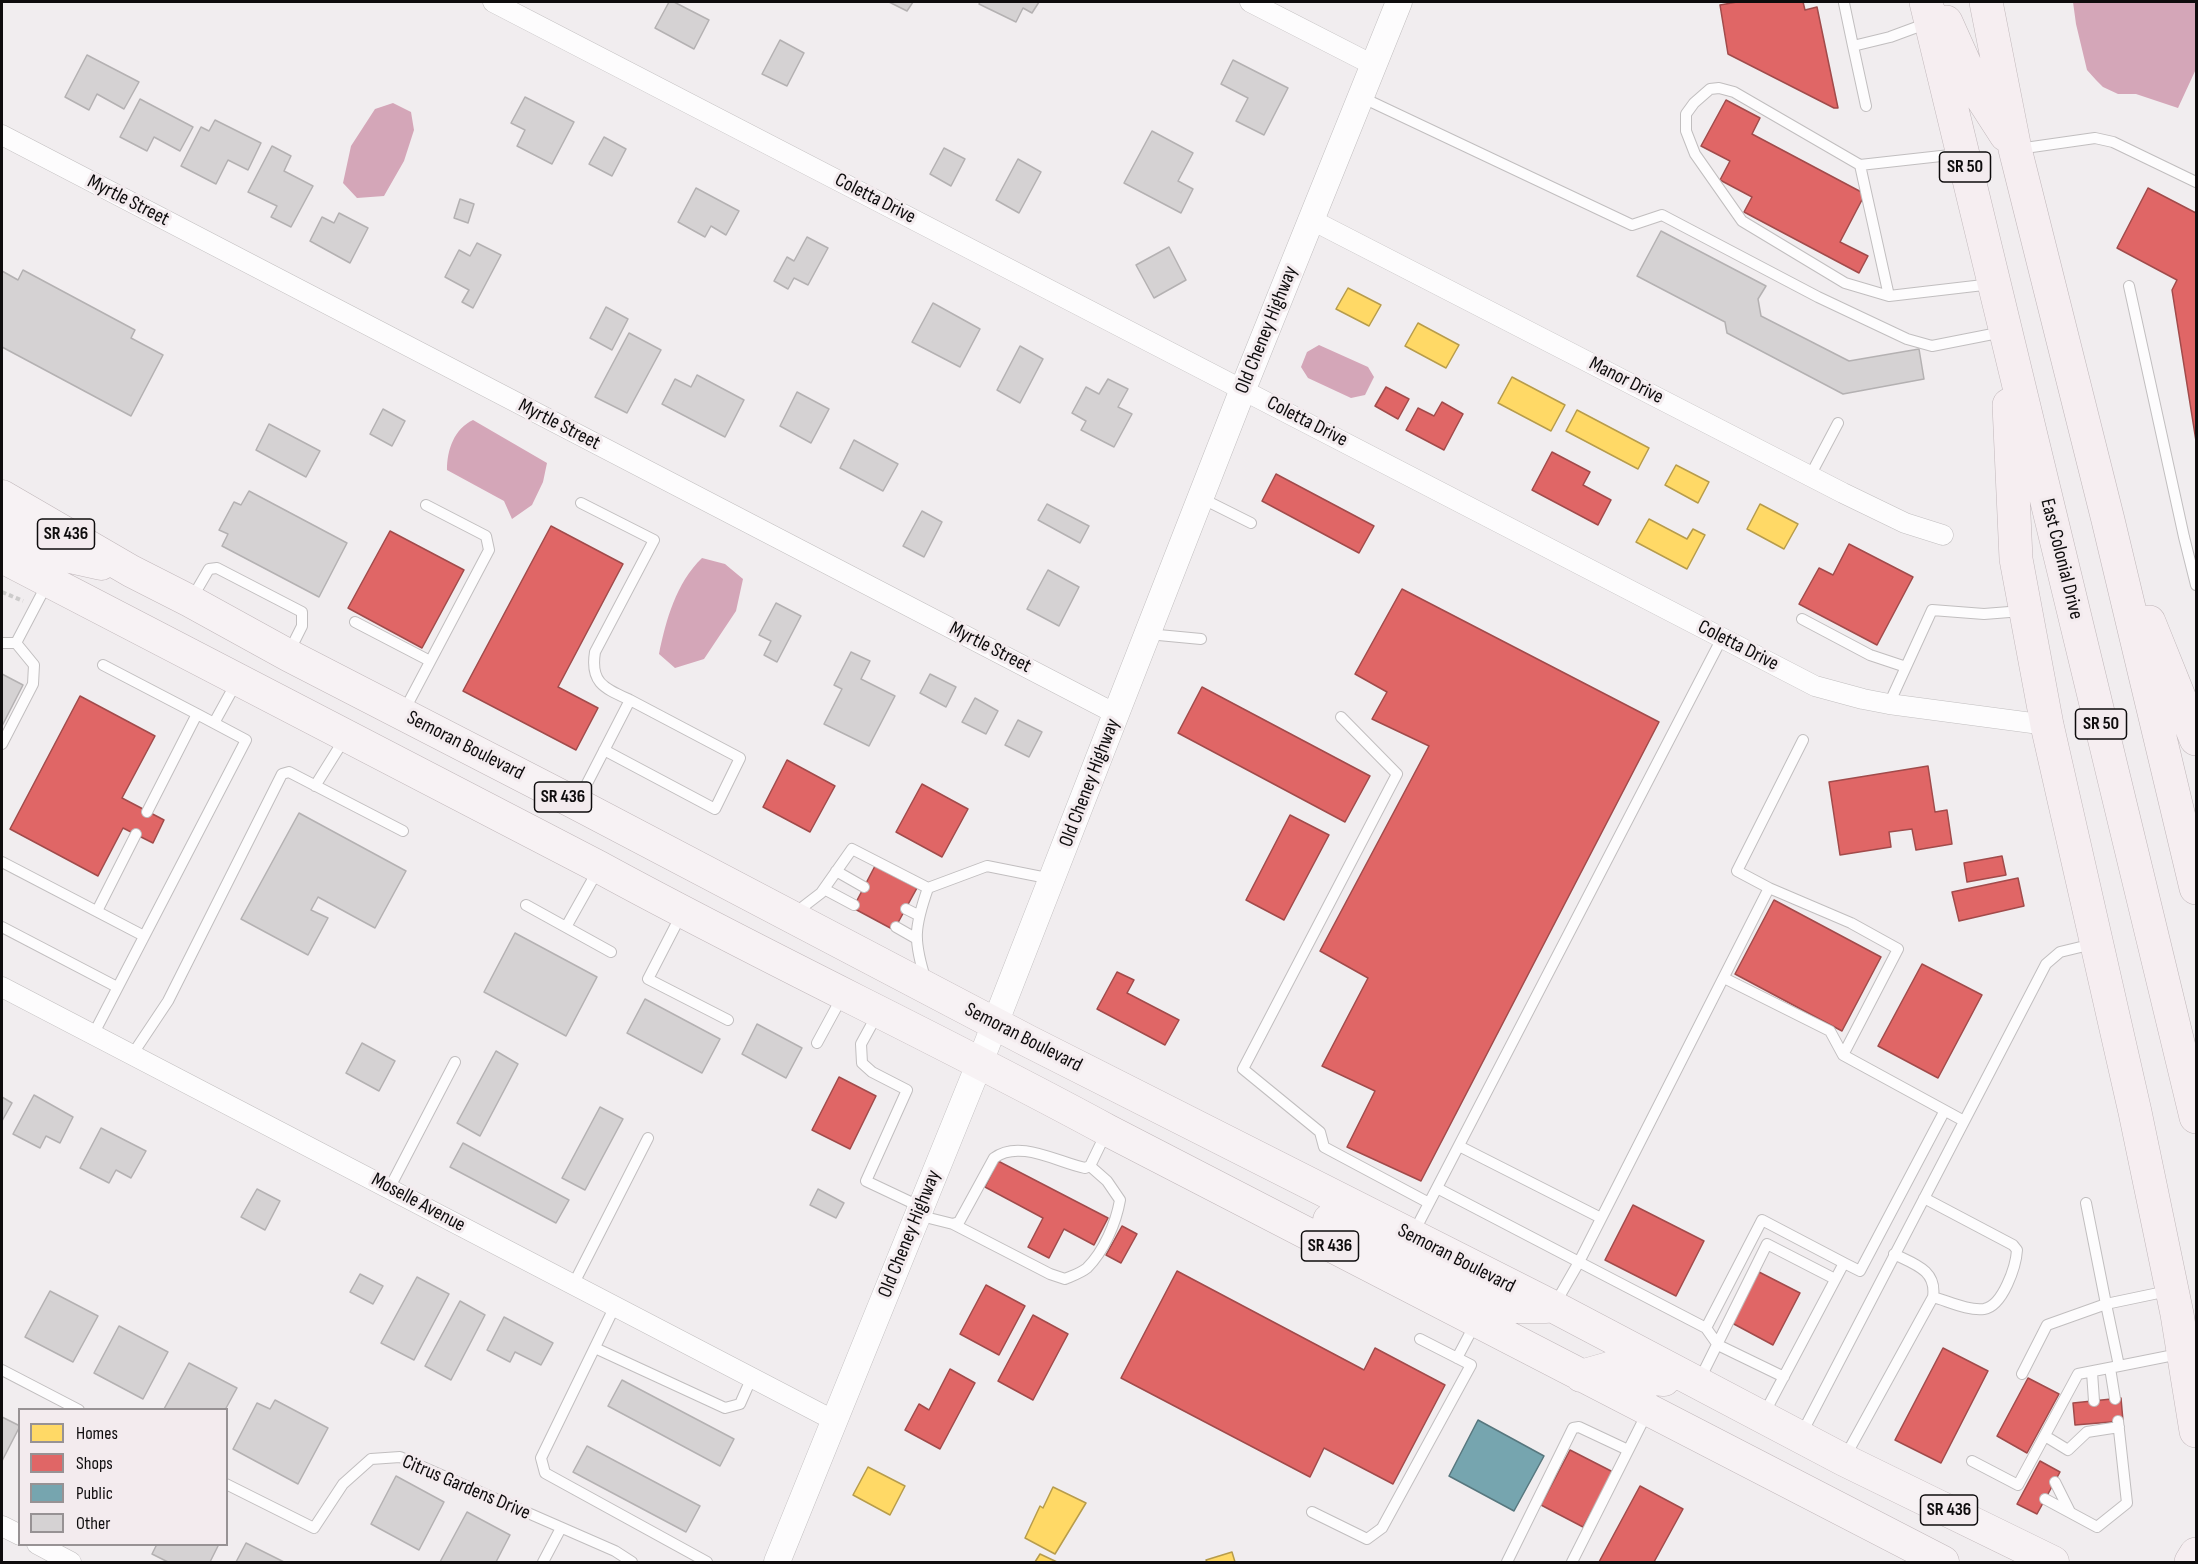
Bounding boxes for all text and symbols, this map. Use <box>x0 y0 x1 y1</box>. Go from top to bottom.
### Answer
road number: SR 50 <box>1940 152 1990 182</box>
street label: Coletta Drive <box>831 168 919 230</box>
street label: Myrtle Street <box>83 170 173 232</box>
street label: Old Cheney Highway <box>1231 263 1303 397</box>
street label: Manor Drive <box>1585 352 1667 410</box>
street label: Coletta Drive <box>1263 391 1351 453</box>
street label: Myrtle Street <box>514 394 604 456</box>
street label: East Colonial Drive <box>2034 496 2088 622</box>
road number: SR 436 <box>38 519 94 549</box>
street label: Coletta Drive <box>1694 615 1782 677</box>
street label: Myrtle Street <box>945 617 1035 679</box>
street label: Semoran Boulevard <box>402 706 528 786</box>
road number: SR 50 <box>2076 709 2126 739</box>
street label: Old Cheney Highway <box>1055 715 1125 851</box>
road number: SR 436 <box>534 782 592 812</box>
street label: Semoran Boulevard <box>960 998 1086 1078</box>
street label: Old Cheney Highway <box>874 1167 946 1301</box>
street label: Moselle Avenue <box>367 1168 469 1238</box>
street label: Semoran Boulevard <box>1393 1219 1519 1299</box>
road number: SR 436 <box>1302 1231 1358 1261</box>
legend <box>18 1408 228 1546</box>
text: Homes <box>76 1423 118 1444</box>
street label: Citrus Gardens Drive <box>398 1450 534 1526</box>
text: Shops <box>76 1453 113 1474</box>
text: Public <box>76 1483 113 1504</box>
road number: SR 436 <box>1920 1495 1978 1525</box>
text: Other <box>76 1513 110 1534</box>

